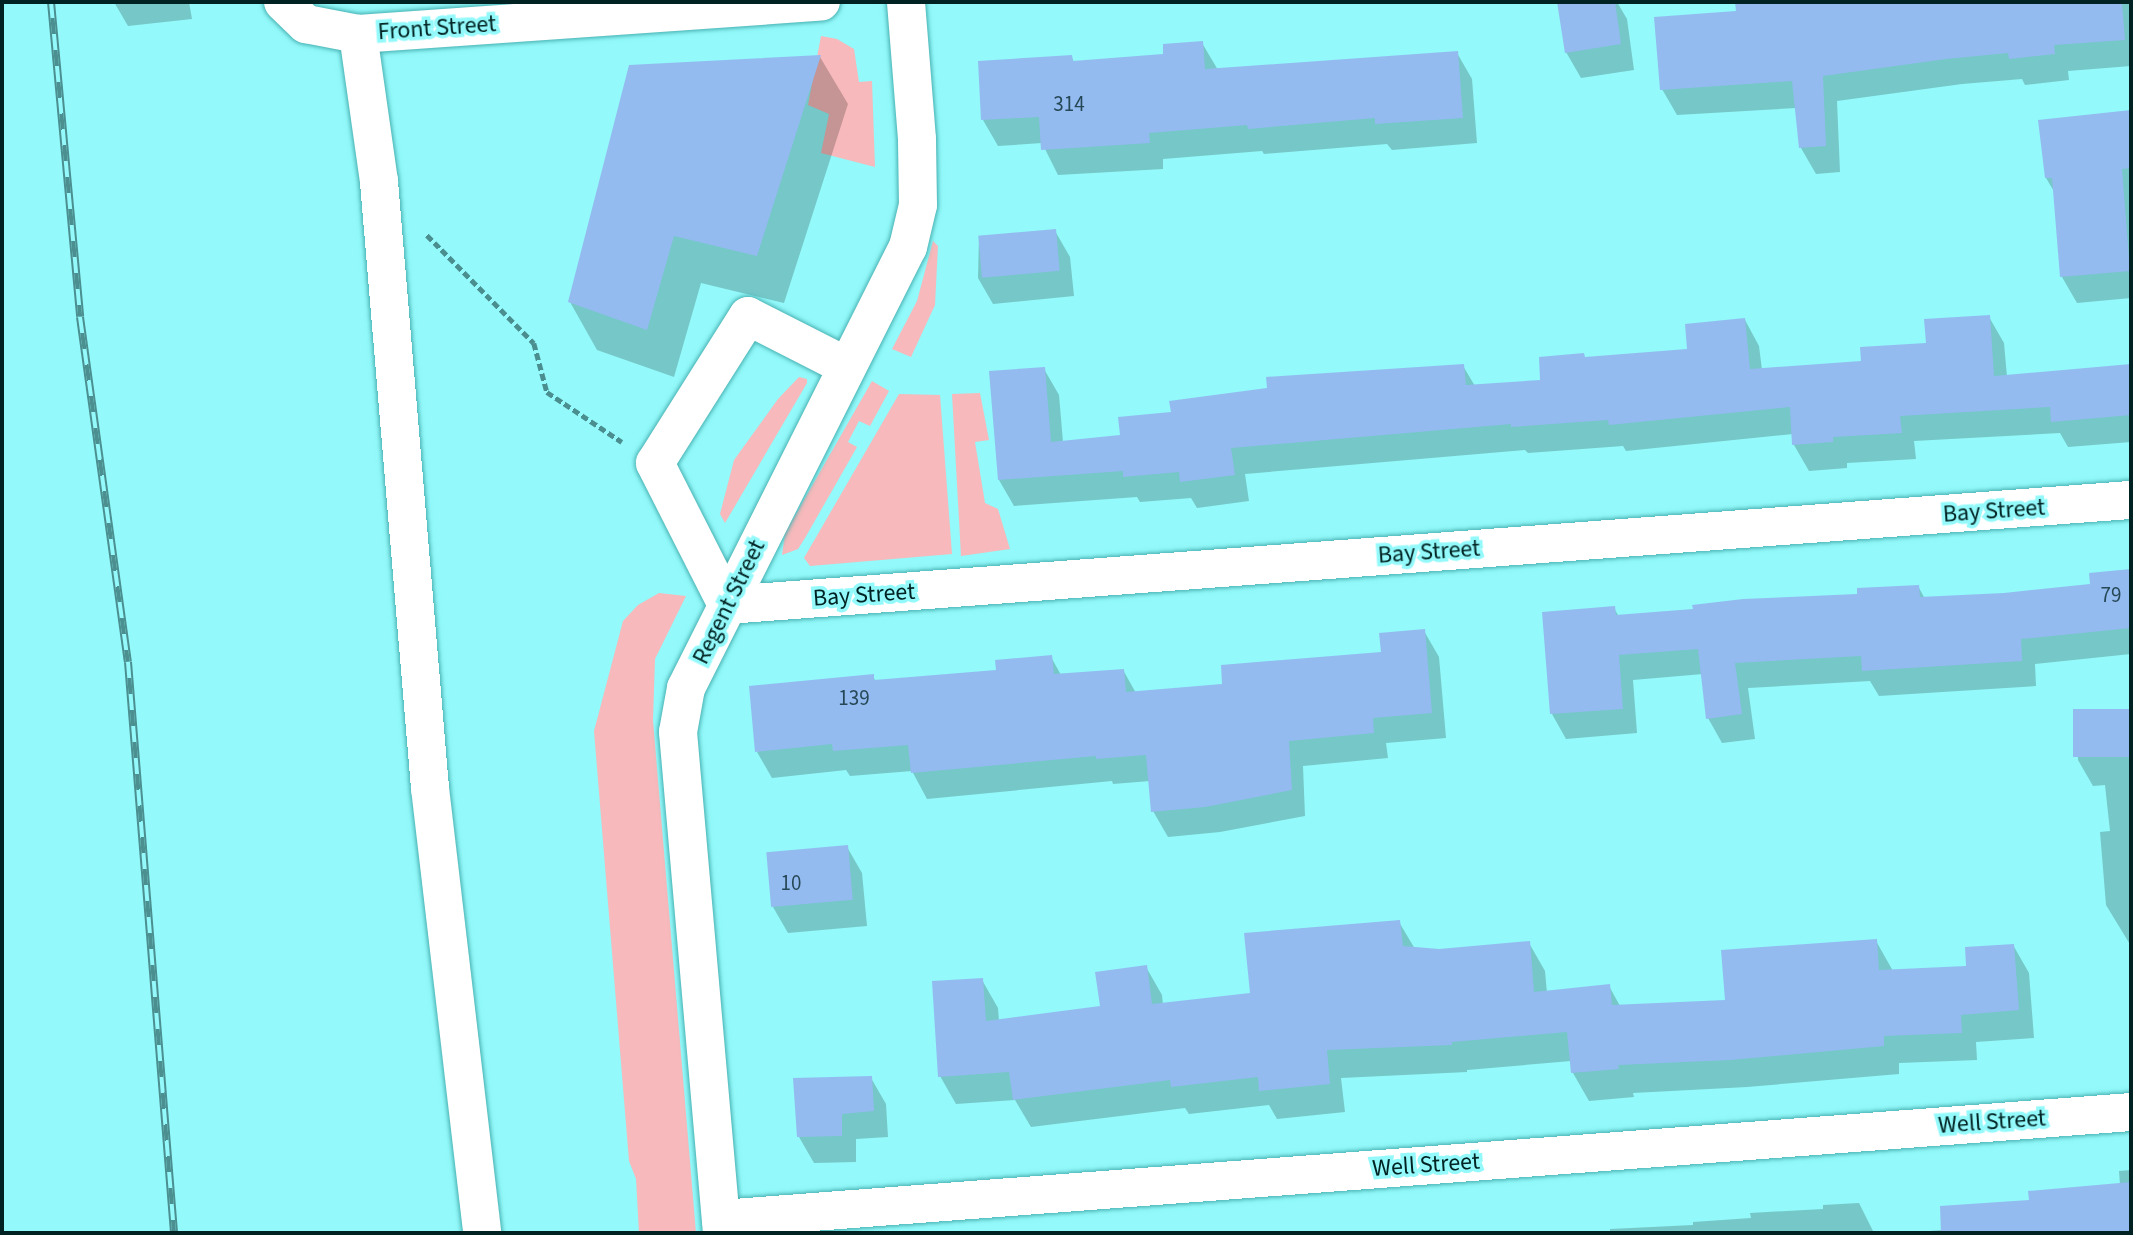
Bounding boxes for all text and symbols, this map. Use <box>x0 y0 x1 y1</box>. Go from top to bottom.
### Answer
street label: Front Street <box>377 9 497 47</box>
house number: 314 <box>1053 91 1085 117</box>
street label: Bay Street <box>1942 493 2046 529</box>
street label: Bay Street <box>1377 534 1481 570</box>
street label: Regent Street <box>686 535 772 669</box>
street label: Bay Street <box>812 577 916 613</box>
house number: 79 <box>2101 582 2121 608</box>
house number: 139 <box>838 685 870 711</box>
house number: 10 <box>781 870 801 896</box>
street label: Well Street <box>1937 1104 2047 1140</box>
street label: Well Street <box>1371 1147 1481 1183</box>

